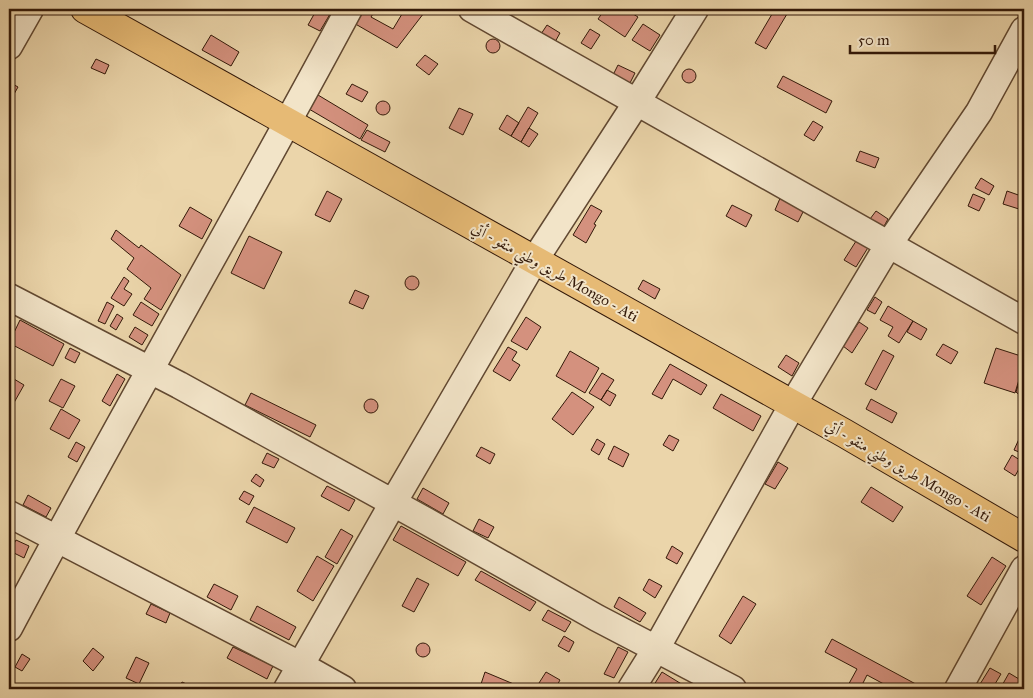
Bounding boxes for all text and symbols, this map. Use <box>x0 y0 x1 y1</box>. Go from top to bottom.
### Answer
scale bar <box>850 22 996 54</box>
text: 50 m <box>858 31 890 49</box>
street label: طريق وطني منقو - أتي Mongo - Ati <box>466 217 642 330</box>
street label: طريق وطني منقو - أتي Mongo - Ati <box>820 415 995 530</box>

